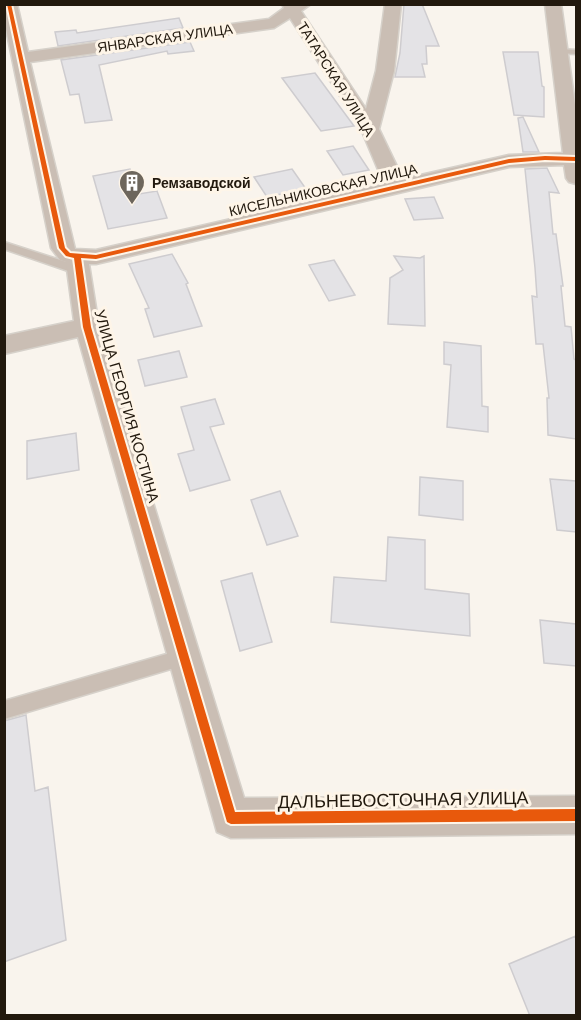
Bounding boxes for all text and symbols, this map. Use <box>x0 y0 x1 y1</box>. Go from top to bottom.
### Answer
street label: ТАТАРСКАЯ УЛИЦА <box>294 19 378 140</box>
street label: ЯНВАРСКАЯ УЛИЦА <box>96 20 234 55</box>
street label: КИСЕЛЬНИКОВСКАЯ УЛИЦА <box>227 160 419 219</box>
building icon: Ремзаводской <box>117 168 147 206</box>
place label: Ремзаводской <box>152 175 251 191</box>
street label: УЛИЦА ГЕОРГИЯ КОСТИНА <box>91 308 163 504</box>
street label: ДАЛЬНЕВОСТОЧНАЯ УЛИЦА <box>277 788 529 812</box>

